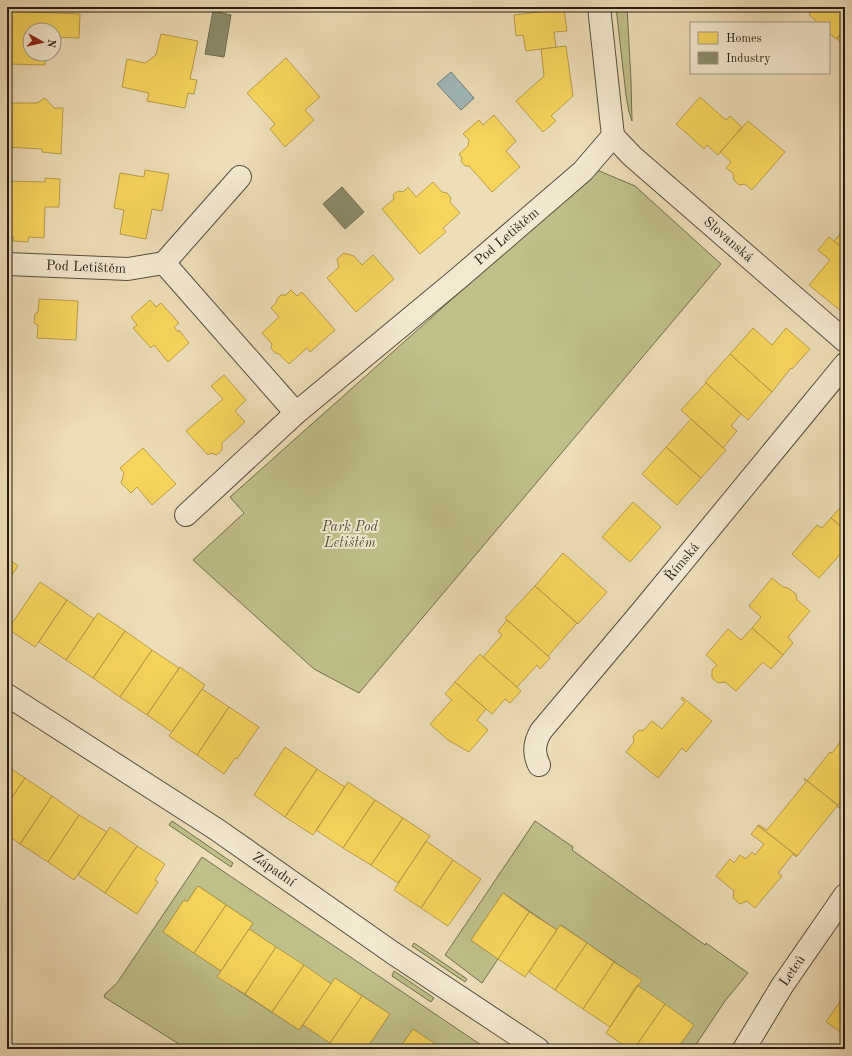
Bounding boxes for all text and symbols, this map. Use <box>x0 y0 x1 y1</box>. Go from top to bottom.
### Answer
north arrow <box>22 22 62 62</box>
legend <box>690 22 830 74</box>
text: Homes <box>726 33 762 45</box>
text: N <box>44 38 56 49</box>
text: Industry <box>726 53 771 65</box>
street label: Pod Letištěm <box>472 205 542 268</box>
street label: Slovanská <box>701 214 756 265</box>
street label: Pod Letištěm <box>46 259 126 276</box>
park label: Park Pod Letištěm <box>321 520 379 550</box>
street label: Římská <box>660 540 702 584</box>
street label: Západní <box>250 850 298 889</box>
street label: Letců <box>777 952 808 989</box>

